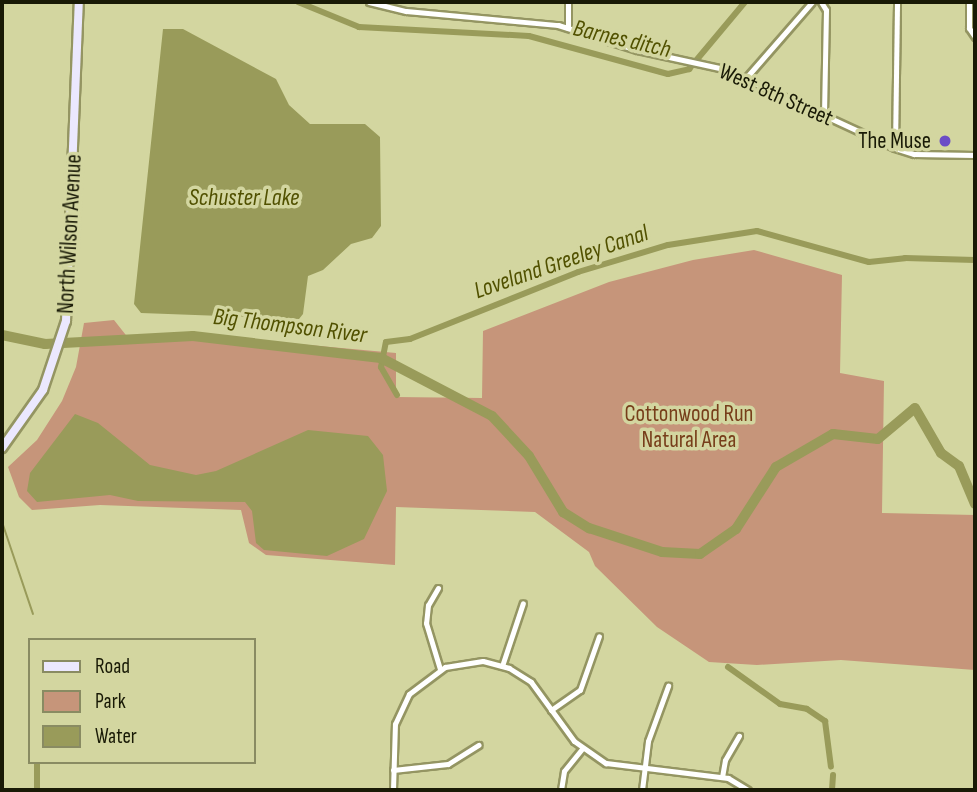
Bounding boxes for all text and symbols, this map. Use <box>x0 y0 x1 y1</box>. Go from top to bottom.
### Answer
water label: Barnes ditch <box>570 14 674 64</box>
street label: West 8th Street <box>715 58 837 132</box>
place label: The Muse <box>858 127 931 155</box>
marker: The Muse <box>937 133 953 149</box>
street label: North Wilson Avenue <box>52 154 88 314</box>
water label: Schuster Lake <box>189 184 299 212</box>
water label: Loveland Greeley Canal <box>470 219 652 305</box>
water label: Big Thompson River <box>212 302 368 350</box>
park label: Cottonwood Run Natural Area <box>625 400 753 454</box>
legend <box>28 638 256 764</box>
text: Road <box>95 654 130 679</box>
text: Park <box>95 689 126 714</box>
text: Water <box>95 724 137 749</box>

